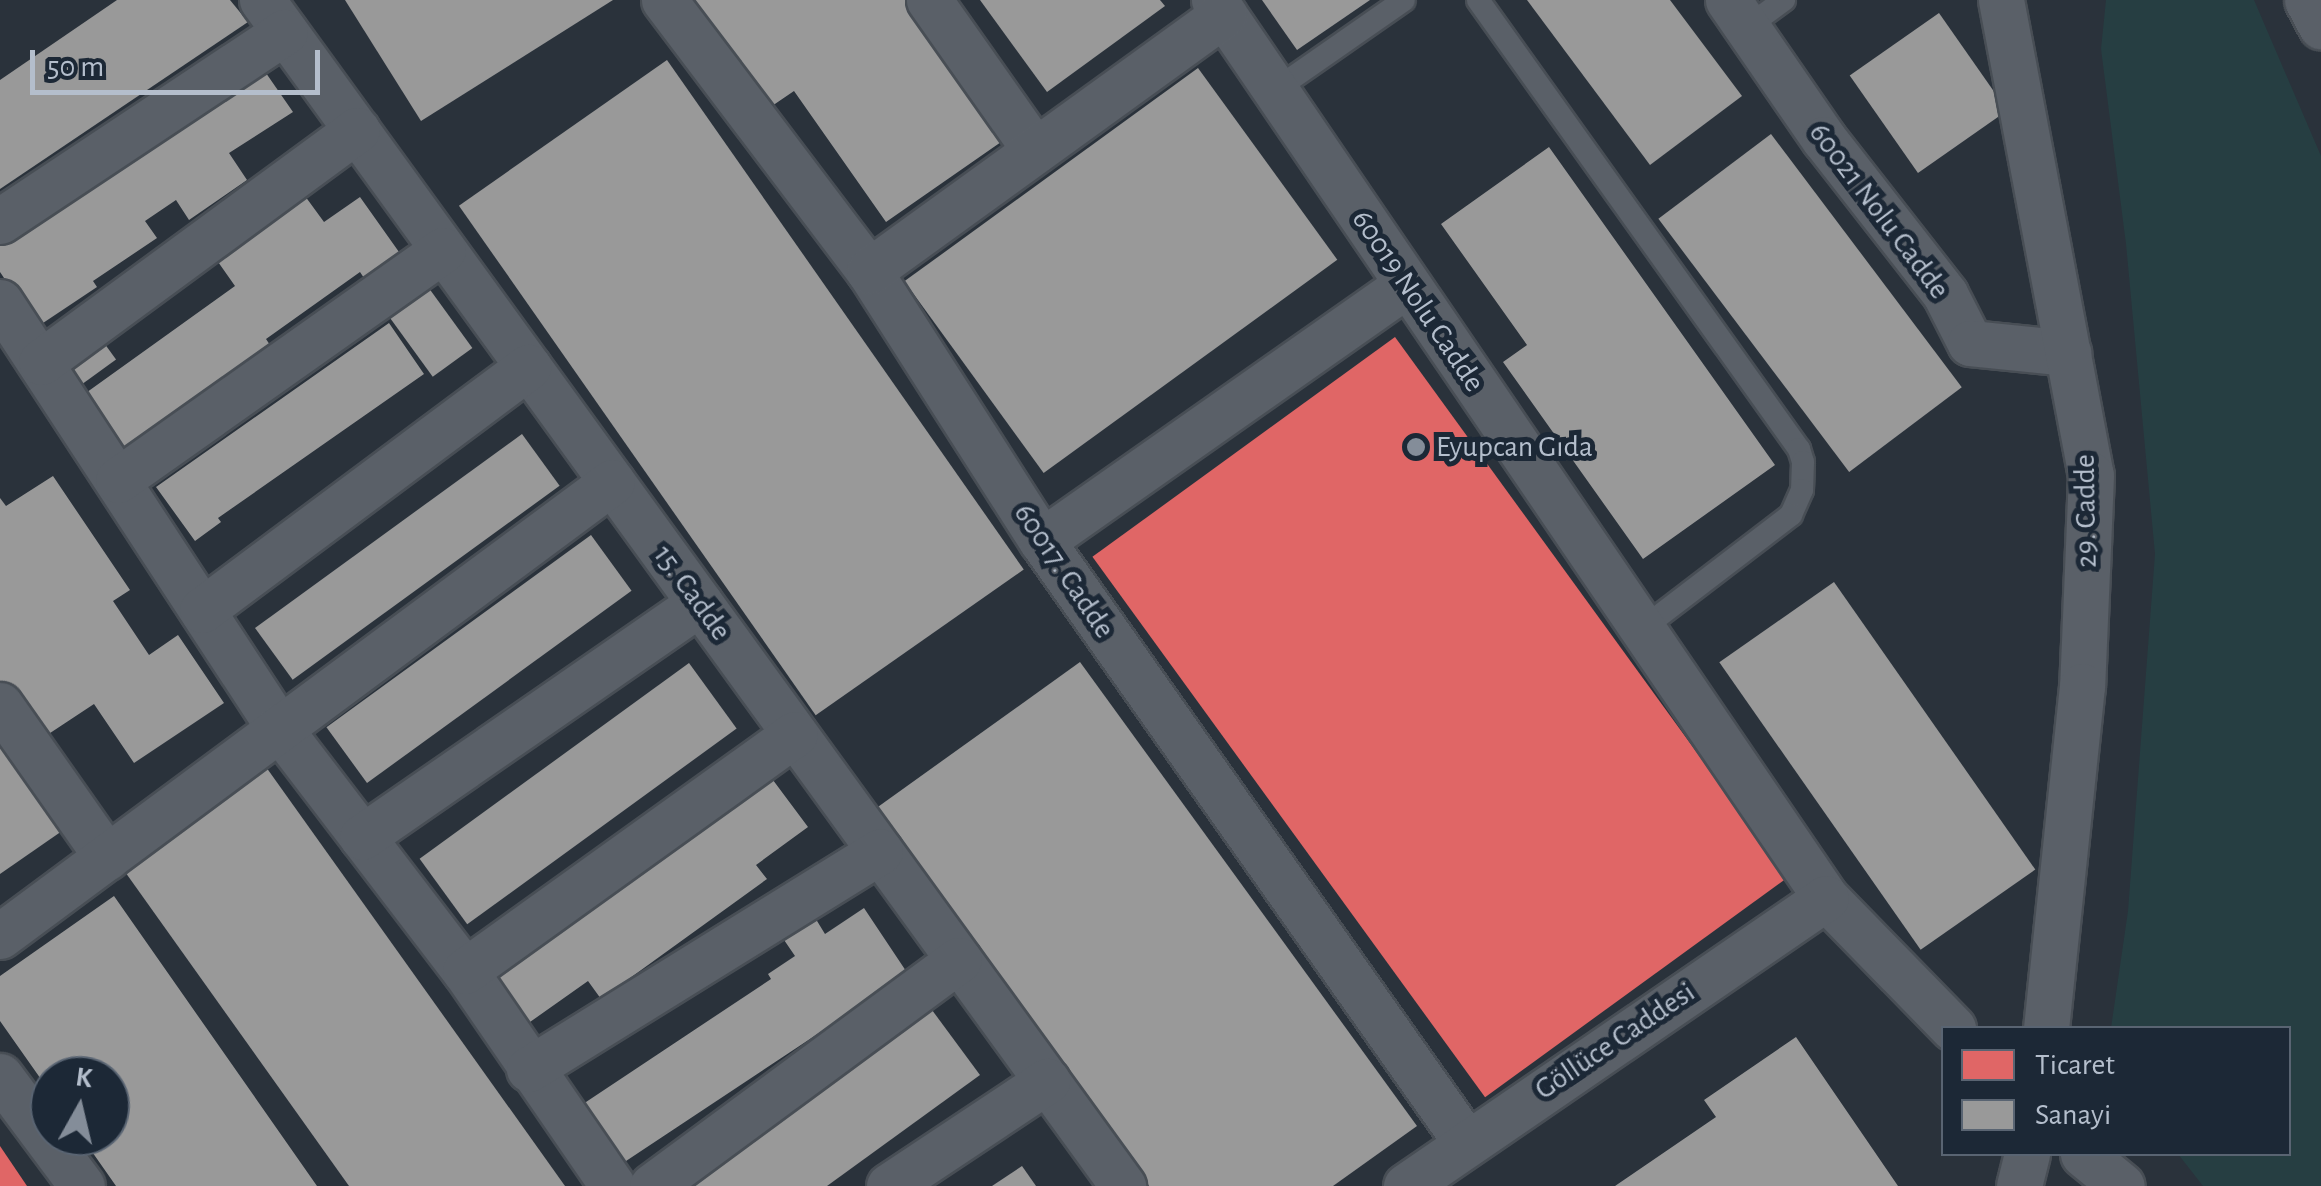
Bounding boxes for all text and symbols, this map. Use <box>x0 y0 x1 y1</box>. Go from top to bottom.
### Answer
scale bar <box>35 30 325 92</box>
text: 50 m <box>47 52 104 82</box>
street label: 60021 Nolu Cadde <box>1801 116 1957 306</box>
street label: 60019 Nolu Cadde <box>1344 203 1492 399</box>
place label: Eyupcan Gıda <box>1436 429 1593 465</box>
marker: Eyupcan Gıda <box>1405 436 1427 458</box>
street label: 29. Cadde <box>2067 454 2105 568</box>
street label: 60017. Cadde <box>1006 497 1122 645</box>
street label: 15. Cadde <box>645 538 739 648</box>
street label: Göllüce Caddesi <box>1528 974 1702 1108</box>
legend <box>1941 1026 2291 1156</box>
text: Ticaret <box>2035 1050 2115 1080</box>
north arrow <box>30 1056 130 1156</box>
text: K <box>74 1063 94 1093</box>
text: Sanayi <box>2035 1100 2111 1130</box>

